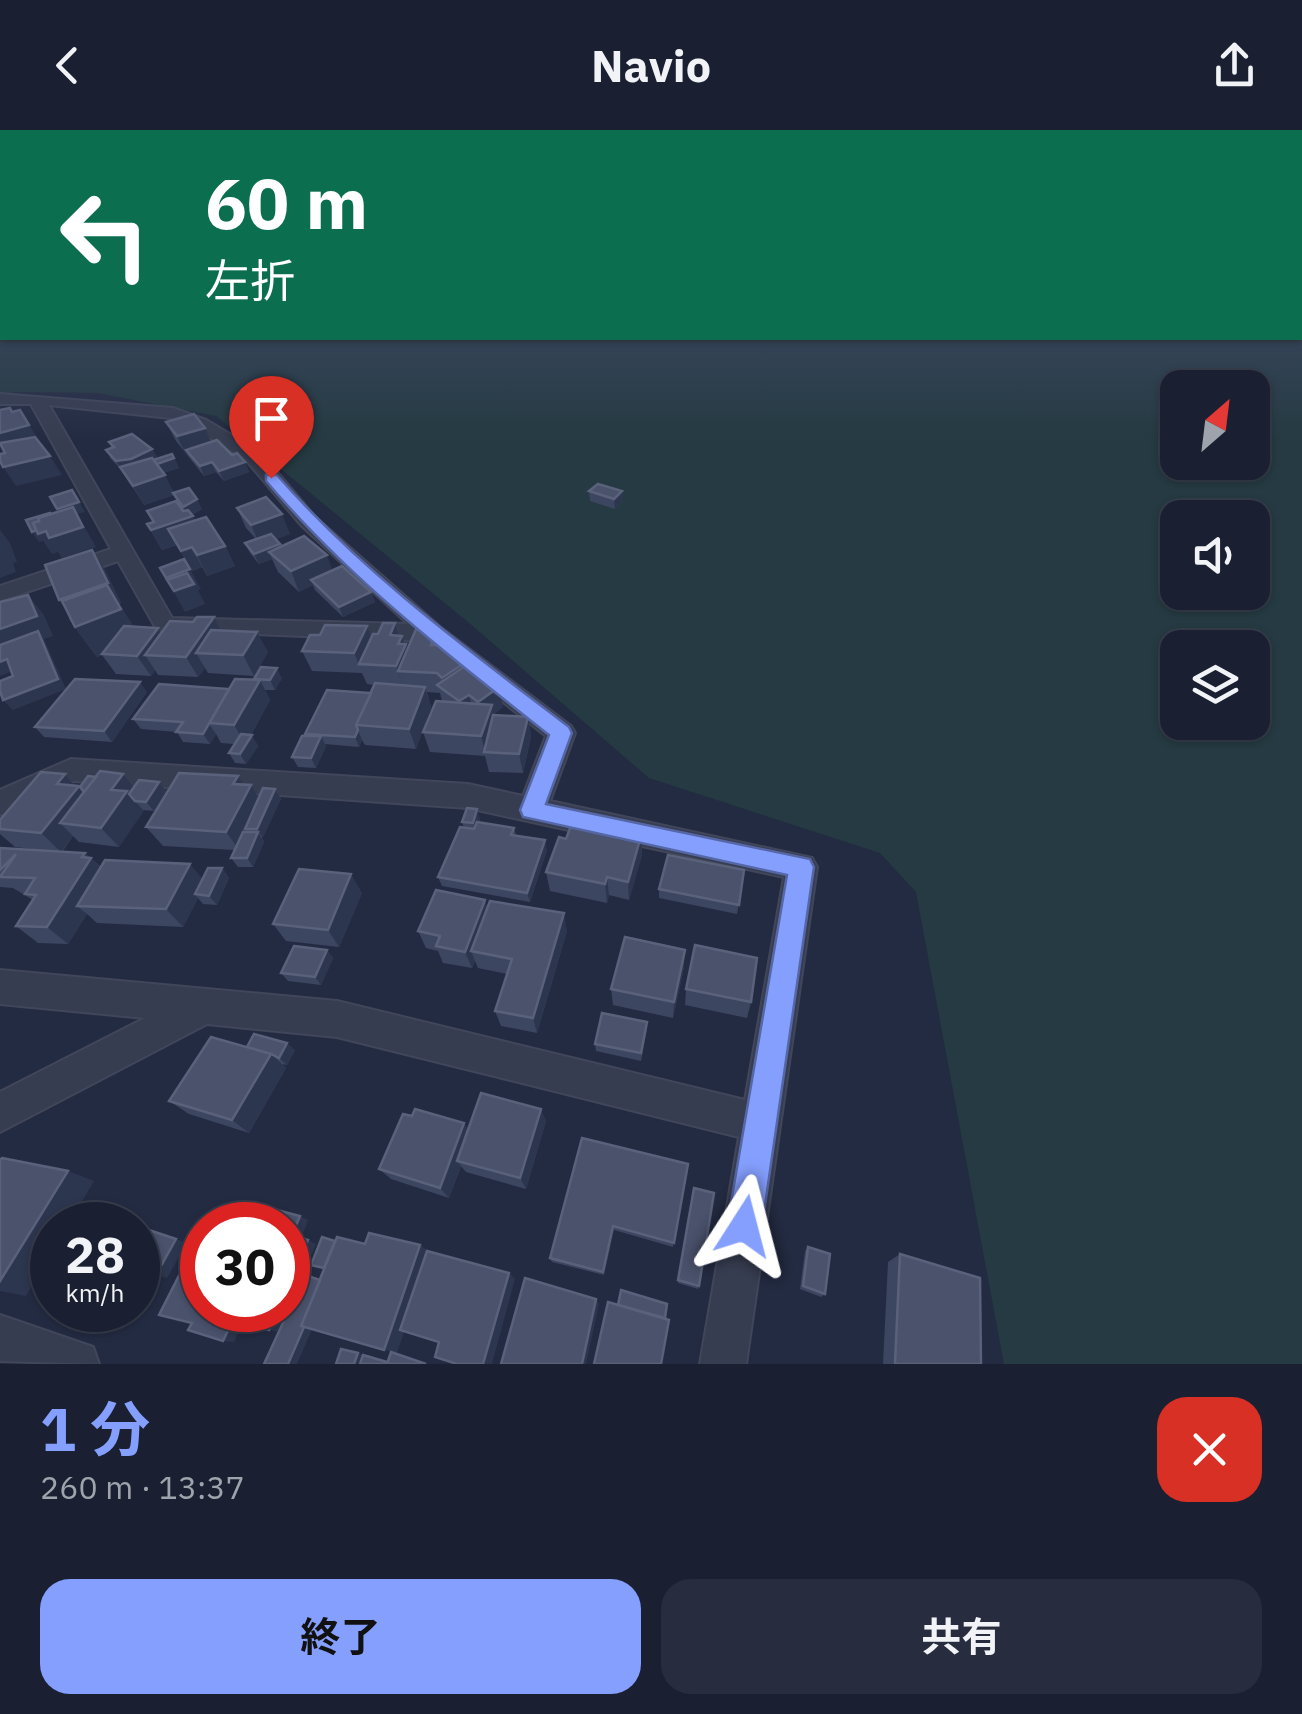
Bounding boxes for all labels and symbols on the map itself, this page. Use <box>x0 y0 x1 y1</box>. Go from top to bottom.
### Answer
north arrow <box>1160 370 1270 480</box>
pin <box>229 376 314 479</box>
position arrow <box>692 1174 796 1278</box>
speed limit sign: 30 <box>180 1202 310 1332</box>

